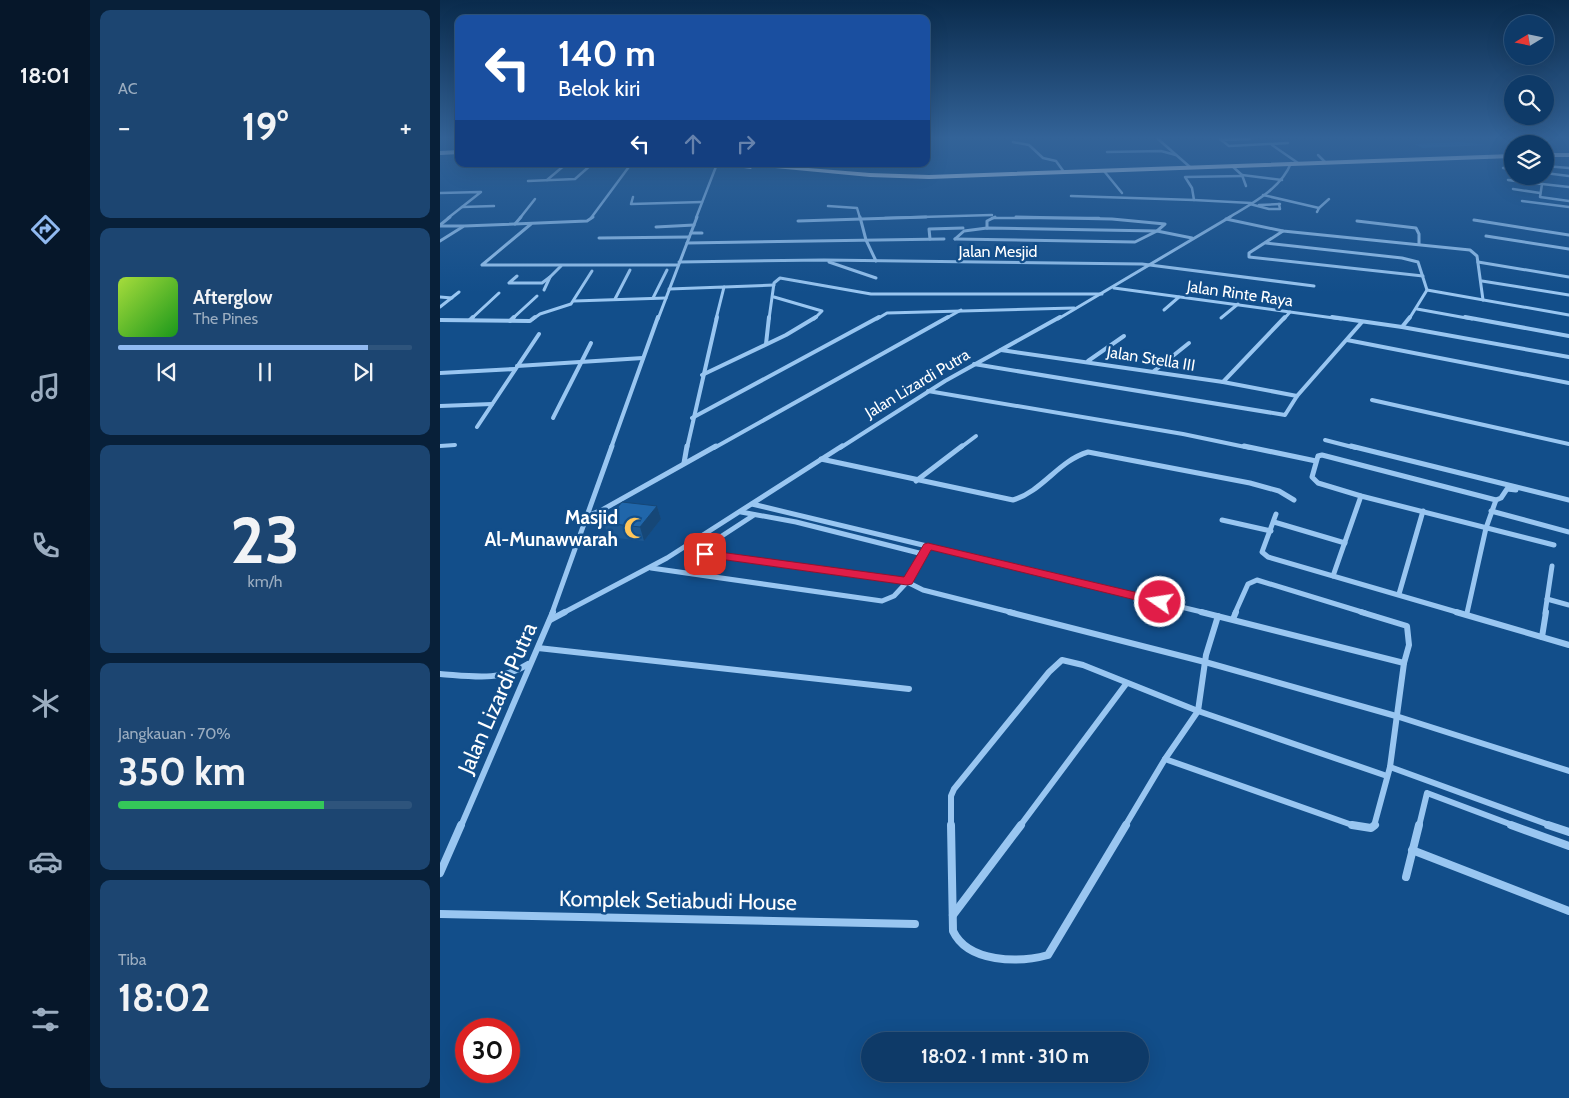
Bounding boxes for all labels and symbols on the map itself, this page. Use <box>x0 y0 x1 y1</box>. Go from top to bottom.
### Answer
north arrow <box>1504 15 1554 65</box>
street label: Jalan Mesjid <box>958 242 1037 261</box>
street label: Jalan Rinte Raya <box>1185 276 1295 310</box>
street label: Jalan Stella III <box>1104 342 1197 375</box>
street label: Jalan Lizardi Putra <box>861 345 973 423</box>
place label: Masjid Al-Munawwarah <box>485 506 618 551</box>
mosque icon: Masjid Al-Munawwarah <box>622 515 648 541</box>
pin <box>684 533 726 575</box>
position arrow <box>1133 575 1185 627</box>
street label: Jalan Lizardi Putra <box>452 618 543 779</box>
street label: Komplek Setiabudi House <box>559 885 797 916</box>
speed limit sign: 30 <box>455 1018 520 1083</box>

